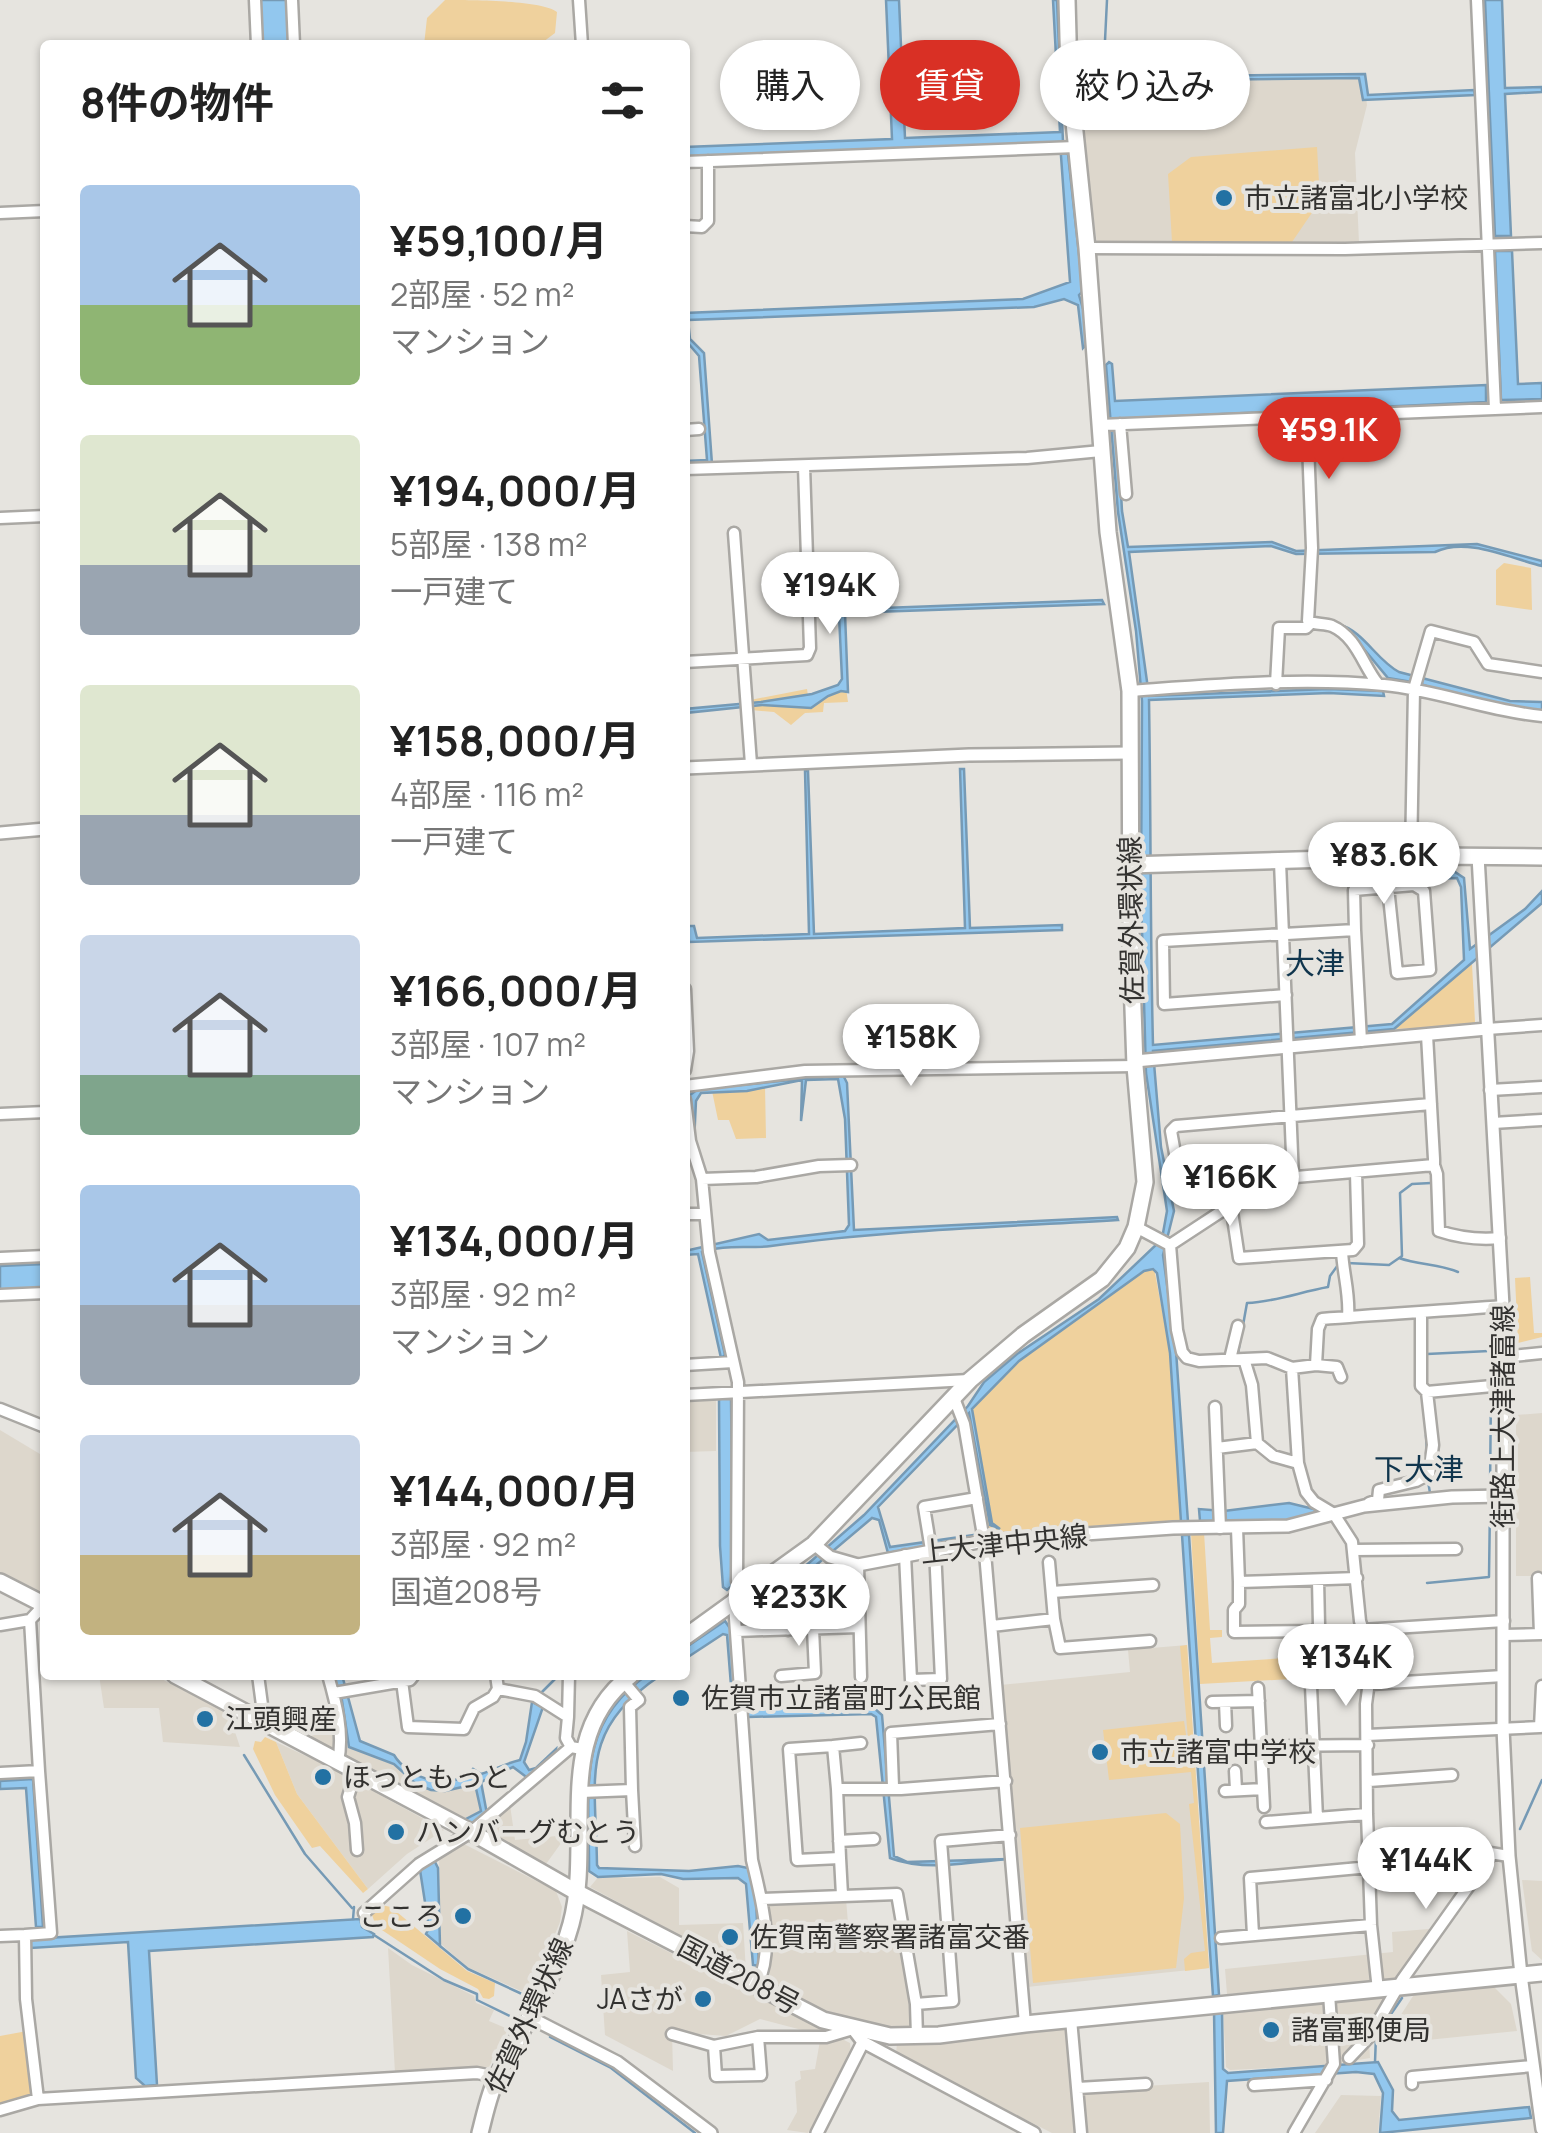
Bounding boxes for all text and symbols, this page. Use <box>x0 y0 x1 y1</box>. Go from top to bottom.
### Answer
chip: 購入 <box>720 40 860 130</box>
chip: 賃貸 <box>880 40 1020 130</box>
chip: 絞り込み <box>1040 40 1250 130</box>
text: 8件の物件 <box>80 73 274 131</box>
icon: filters <box>595 73 650 128</box>
place label: 市立諸富北小学校 <box>1244 178 1468 216</box>
marker: 市立諸富北小学校 <box>1213 187 1235 209</box>
text: ¥59,100/月 <box>390 211 608 269</box>
icon: home <box>160 225 280 345</box>
text: 2部屋 · 52 m² <box>390 272 574 316</box>
text: マンション <box>390 319 550 363</box>
pin: ¥59.1K <box>1248 397 1410 482</box>
text: ¥59.1K <box>1280 407 1378 451</box>
text: ¥194,000/月 <box>390 461 641 519</box>
icon: home <box>160 475 280 595</box>
text: 5部屋 · 138 m² <box>390 522 588 566</box>
pin: ¥194K <box>760 552 900 637</box>
text: ¥194K <box>783 562 877 606</box>
text: 一戸建て <box>390 569 518 613</box>
text: ¥158,000/月 <box>390 711 640 769</box>
icon: home <box>160 725 280 845</box>
text: 4部屋 · 116 m² <box>390 772 584 816</box>
text: 一戸建て <box>390 819 518 863</box>
pin: ¥83.6K <box>1303 822 1465 907</box>
text: ¥83.6K <box>1330 832 1438 876</box>
street label: 佐賀外環状線 <box>1110 836 1150 1004</box>
district label: 大津 <box>1285 942 1345 983</box>
text: ¥166,000/月 <box>390 961 642 1019</box>
icon: home <box>160 975 280 1095</box>
pin: ¥158K <box>841 1004 981 1089</box>
text: ¥158K <box>865 1014 957 1058</box>
text: 3部屋 · 107 m² <box>390 1022 586 1066</box>
text: マンション <box>390 1069 550 1113</box>
pin: ¥166K <box>1160 1144 1300 1229</box>
text: ¥166K <box>1183 1154 1277 1198</box>
text: ¥134,000/月 <box>390 1211 639 1269</box>
icon: home <box>160 1225 280 1345</box>
text: 3部屋 · 92 m² <box>390 1272 576 1316</box>
street label: 街路上大津諸富線 <box>1483 1304 1521 1528</box>
text: マンション <box>390 1319 550 1363</box>
district label: 下大津 <box>1374 1448 1464 1489</box>
text: ¥144,000/月 <box>390 1461 640 1519</box>
icon: home <box>160 1475 280 1595</box>
street label: 上大津中央線 <box>918 1515 1089 1571</box>
text: 3部屋 · 92 m² <box>390 1522 576 1566</box>
pin: ¥233K <box>729 1564 869 1649</box>
text: 国道208号 <box>390 1569 542 1613</box>
text: ¥233K <box>751 1574 847 1618</box>
pin: ¥134K <box>1276 1624 1416 1709</box>
text: ¥134K <box>1300 1634 1392 1678</box>
place label: 佐賀市立諸富町公民館 <box>701 1678 981 1716</box>
marker: 佐賀市立諸富町公民館 <box>670 1687 692 1709</box>
place label: 江頭興産 <box>225 1699 337 1737</box>
marker: 江頭興産 <box>194 1708 216 1730</box>
place label: 市立諸富中学校 <box>1120 1732 1316 1770</box>
marker: 市立諸富中学校 <box>1089 1741 1111 1763</box>
place label: ほっともっと <box>343 1757 511 1795</box>
marker: ほっともっと <box>312 1766 334 1788</box>
place label: ハンバーグむとう <box>416 1812 640 1850</box>
marker: ハンバーグむとう <box>385 1821 407 1843</box>
pin: ¥144K <box>1356 1827 1496 1912</box>
text: ¥144K <box>1380 1837 1472 1881</box>
place label: こころ <box>359 1896 443 1934</box>
marker: こころ <box>452 1905 474 1927</box>
place label: 佐賀南警察署諸富交番 <box>750 1917 1030 1955</box>
street label: 国道208号 <box>672 1926 807 2022</box>
marker: 佐賀南警察署諸富交番 <box>719 1926 741 1948</box>
street label: 佐賀外環状線 <box>475 1931 581 2100</box>
place label: JAさが <box>597 1979 683 2017</box>
marker: JAさが <box>692 1988 714 2010</box>
place label: 諸富郵便局 <box>1291 2010 1431 2048</box>
marker: 諸富郵便局 <box>1260 2019 1282 2041</box>

